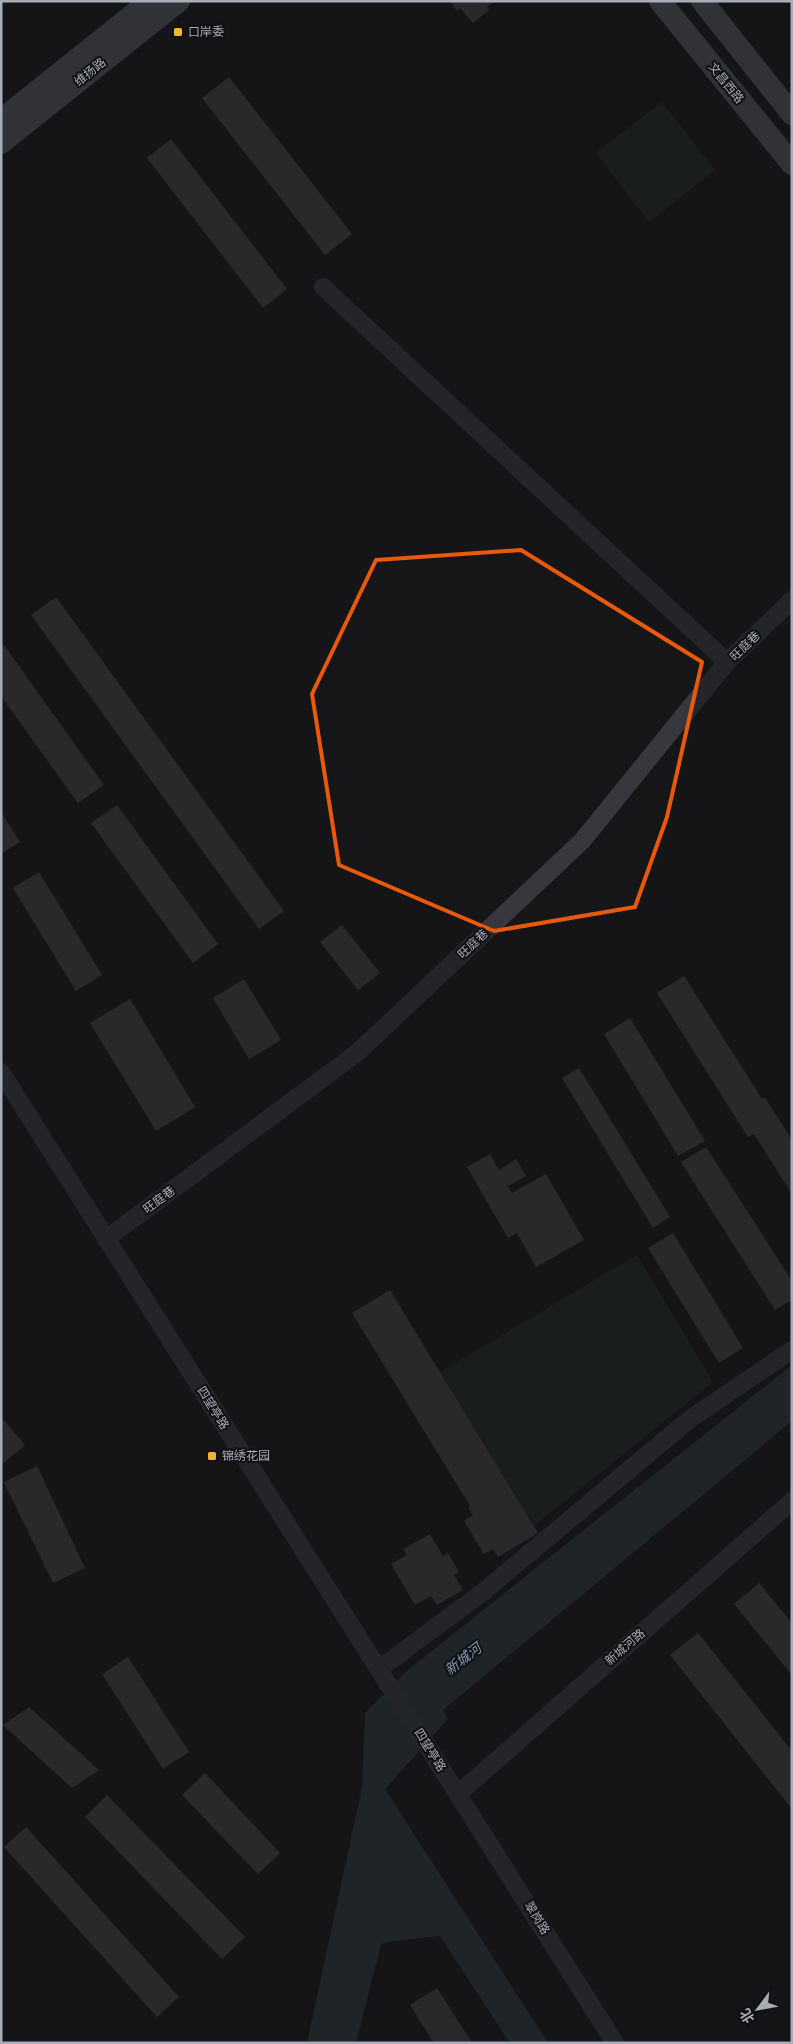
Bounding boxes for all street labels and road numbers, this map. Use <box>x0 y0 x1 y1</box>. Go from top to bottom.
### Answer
street label: 维扬路 <box>72 55 108 89</box>
street label: 文昌西路 <box>705 60 747 106</box>
street label: 旺庭巷 <box>727 628 763 664</box>
street label: 旺庭巷 <box>455 927 491 961</box>
street label: 旺庭巷 <box>140 1184 178 1216</box>
street label: 四望亭路 <box>194 1384 232 1432</box>
street label: 新城河路 <box>602 1626 648 1668</box>
street label: 四望亭路 <box>411 1726 449 1774</box>
street label: 翠岗路 <box>522 1899 552 1937</box>

